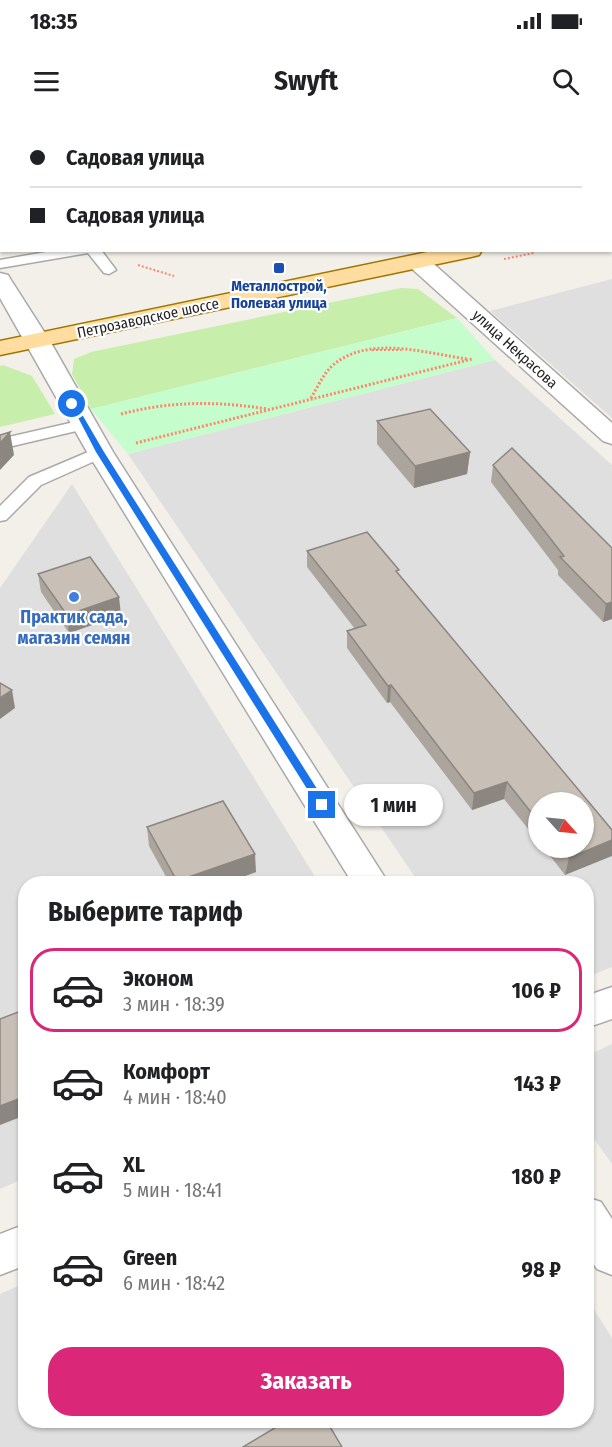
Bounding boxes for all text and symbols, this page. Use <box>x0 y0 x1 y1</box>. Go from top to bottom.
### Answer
text: 18:35 <box>30 8 78 35</box>
icon: menu <box>30 65 63 98</box>
text: Swyft <box>274 65 338 97</box>
icon: search <box>549 65 582 98</box>
text: Садовая улица <box>66 144 205 171</box>
text: Садовая улица <box>66 202 205 229</box>
marker: Металлострой, Полевая улица <box>272 261 286 275</box>
place label: Металлострой, Полевая улица <box>231 277 328 312</box>
street label: Петрозаводское шоссе <box>75 294 221 342</box>
street label: улица Некрасова <box>469 306 561 392</box>
route start <box>58 390 85 417</box>
marker: Практик сада, магазин семян <box>67 590 81 604</box>
place label: Практик сада, магазин семян <box>18 606 130 649</box>
callout: 1 мин <box>343 784 442 826</box>
route end <box>308 791 335 818</box>
north arrow <box>528 792 594 858</box>
map controls <box>528 792 594 858</box>
text: 1 мин <box>370 793 417 817</box>
text: Выберите тариф <box>48 896 243 928</box>
icon: car <box>51 963 105 1017</box>
text: Эконом <box>123 965 193 992</box>
text: 106 ₽ <box>512 977 561 1004</box>
text: 3 мин · 18:39 <box>123 992 225 1016</box>
icon: car <box>51 1056 105 1110</box>
text: Комфорт <box>123 1058 210 1085</box>
text: 143 ₽ <box>514 1070 561 1097</box>
text: 4 мин · 18:40 <box>123 1085 227 1109</box>
icon: car <box>51 1149 105 1203</box>
text: XL <box>123 1151 145 1178</box>
text: 180 ₽ <box>512 1163 561 1190</box>
text: 5 мин · 18:41 <box>123 1178 222 1202</box>
icon: car <box>51 1242 105 1296</box>
text: Green <box>123 1244 177 1271</box>
text: 98 ₽ <box>522 1256 561 1283</box>
text: 6 мин · 18:42 <box>123 1271 225 1295</box>
button: Заказать <box>48 1347 564 1416</box>

